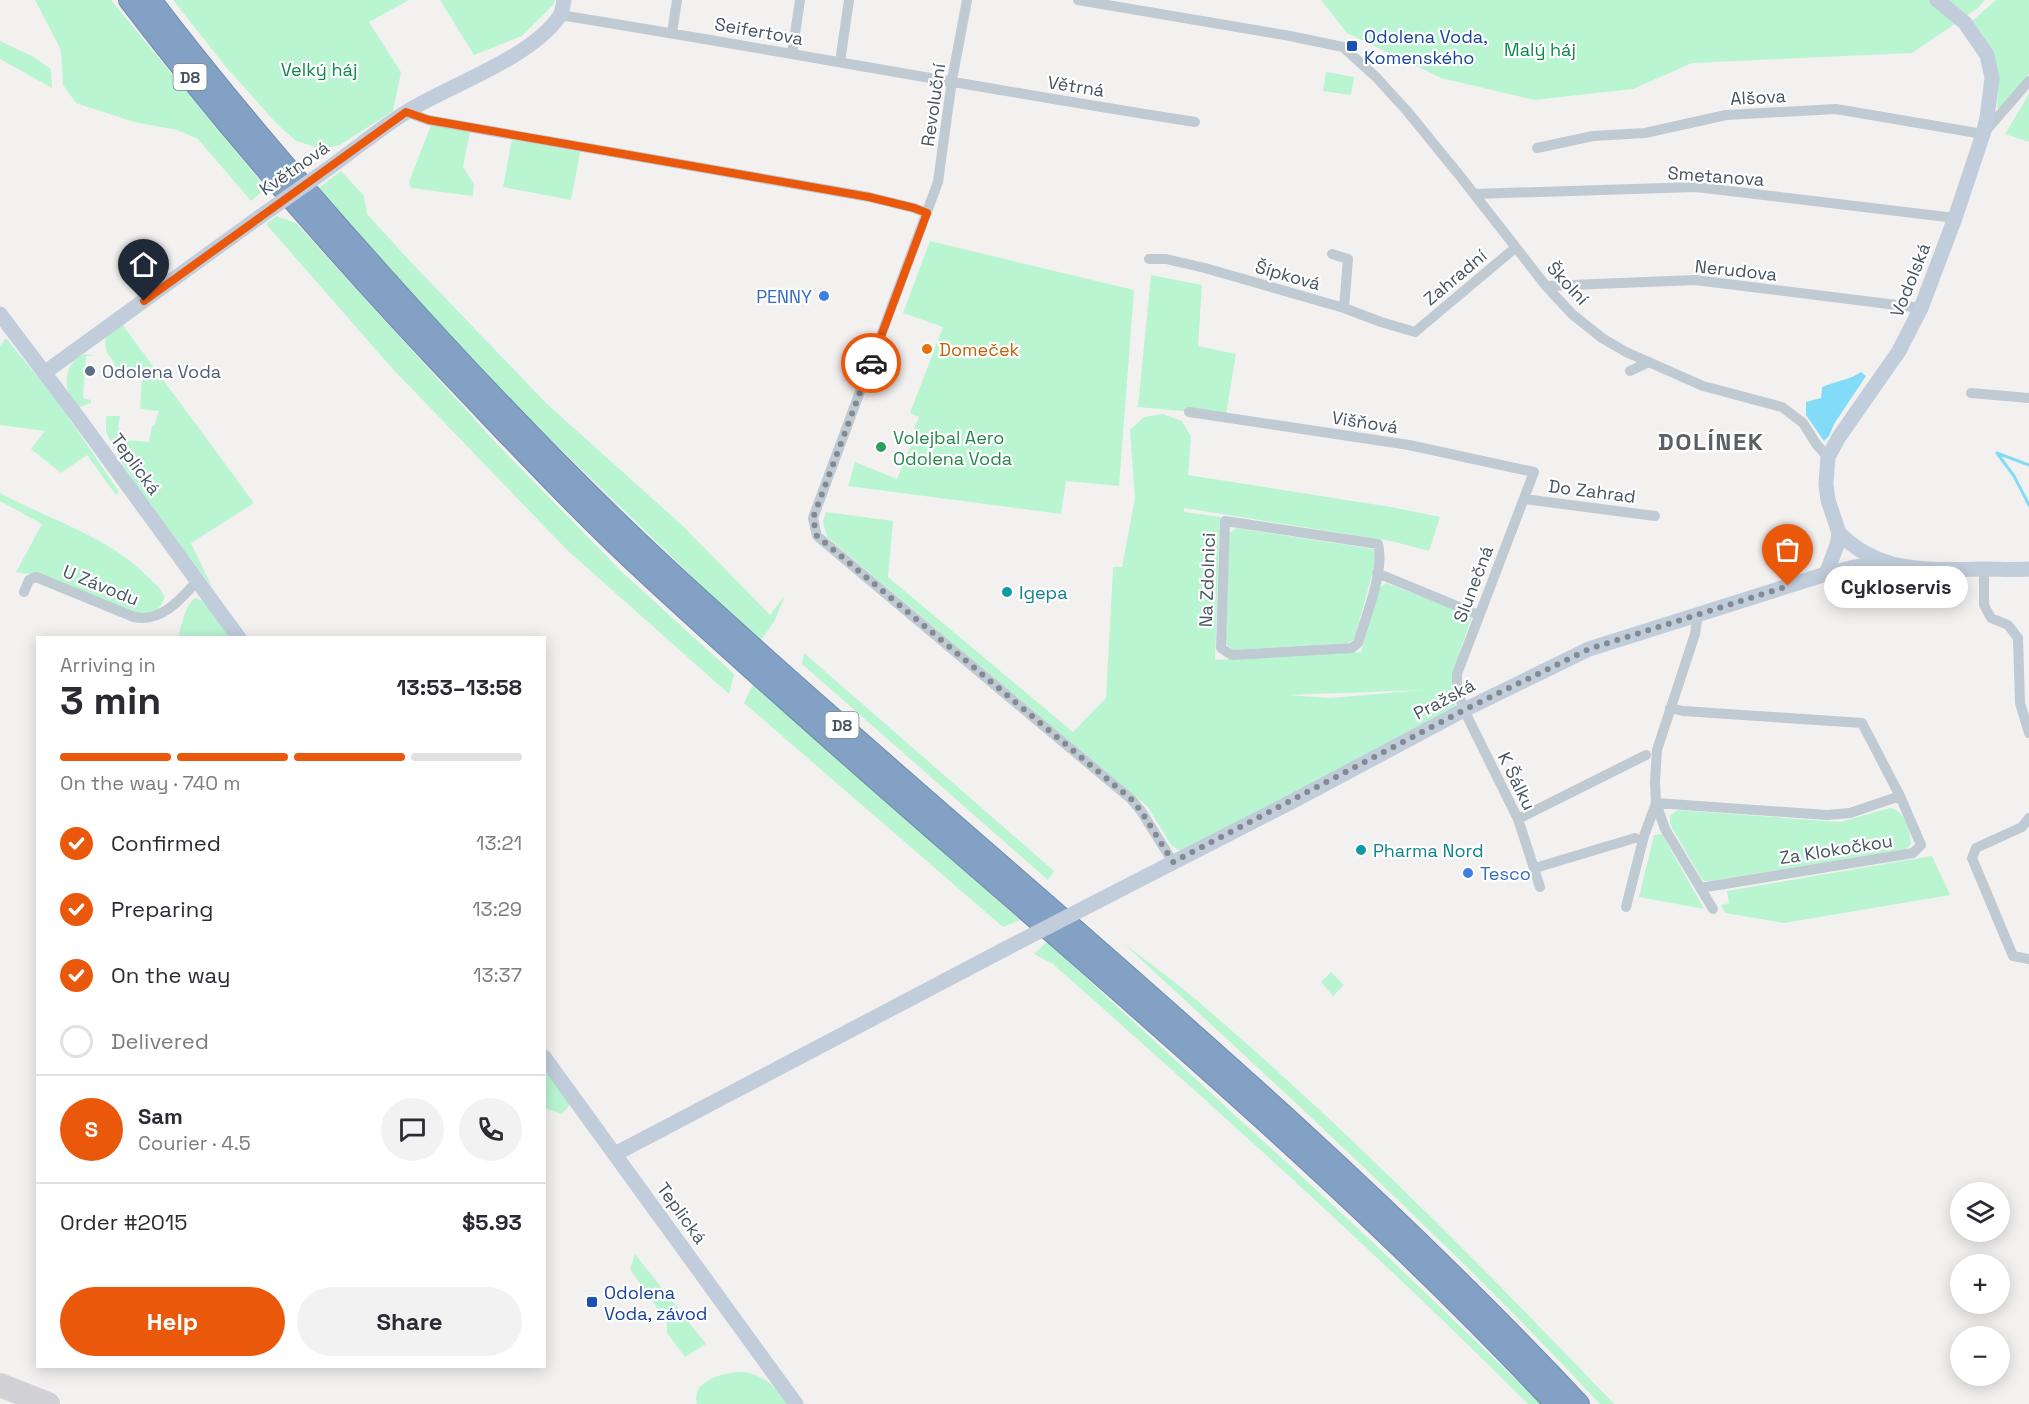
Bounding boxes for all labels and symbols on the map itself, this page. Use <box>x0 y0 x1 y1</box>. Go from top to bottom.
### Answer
street label: Seifertova <box>713 12 805 50</box>
place label: Odolena Voda, Komenského <box>1364 25 1488 69</box>
park label: Malý háj <box>1504 38 1576 61</box>
marker: Odolena Voda, Komenského <box>1345 39 1359 53</box>
park label: Velký háj <box>281 58 357 81</box>
street label: Revoluční <box>916 61 950 148</box>
road number: D8 <box>174 64 207 90</box>
street label: Větrná <box>1046 70 1106 102</box>
street label: Alšova <box>1730 84 1786 110</box>
street label: Květnová <box>255 136 333 200</box>
street label: Smetanova <box>1667 161 1765 191</box>
pin <box>118 239 169 301</box>
street label: Vodolská <box>1885 240 1935 320</box>
street label: Zahradní <box>1419 244 1492 310</box>
street label: Nerudova <box>1694 254 1778 286</box>
street label: Šípková <box>1253 255 1323 295</box>
street label: Školní <box>1542 256 1594 310</box>
place label: PENNY <box>756 285 812 308</box>
marker: PENNY <box>817 289 831 303</box>
courier <box>841 333 901 393</box>
place label: Domeček <box>939 338 1020 361</box>
marker: Domeček <box>920 342 934 356</box>
place label: Odolena Voda <box>102 360 221 383</box>
marker: Odolena Voda <box>83 364 97 378</box>
street label: Višňová <box>1330 405 1400 439</box>
place label: Volejbal Aero Odolena Voda <box>893 426 1012 470</box>
district label: DOLÍNEK <box>1658 426 1764 457</box>
street label: Teplická <box>106 429 166 499</box>
marker: Volejbal Aero Odolena Voda <box>874 440 888 454</box>
street label: Do Zahrad <box>1547 474 1637 508</box>
pin <box>1762 524 1813 586</box>
street label: Na Zdolnici <box>1194 532 1220 628</box>
street label: Slunečná <box>1448 542 1498 626</box>
street label: U Závodu <box>60 559 142 611</box>
callout: Cykloservis <box>1824 565 1968 607</box>
place label: Igepa <box>1019 581 1068 604</box>
marker: Igepa <box>1000 585 1014 599</box>
street label: Pražská <box>1409 673 1479 725</box>
road number: D8 <box>826 712 858 738</box>
street label: K Šálku <box>1493 748 1541 814</box>
street label: Za Klokočkou <box>1778 829 1894 869</box>
place label: Pharma Nord <box>1373 839 1484 862</box>
marker: Pharma Nord <box>1354 843 1368 857</box>
place label: Tesco <box>1480 862 1531 885</box>
marker: Tesco <box>1461 866 1475 880</box>
street label: Teplická <box>652 1178 712 1248</box>
place label: Odolena Voda, závod <box>604 1281 707 1325</box>
marker: Odolena Voda, závod <box>585 1295 599 1309</box>

